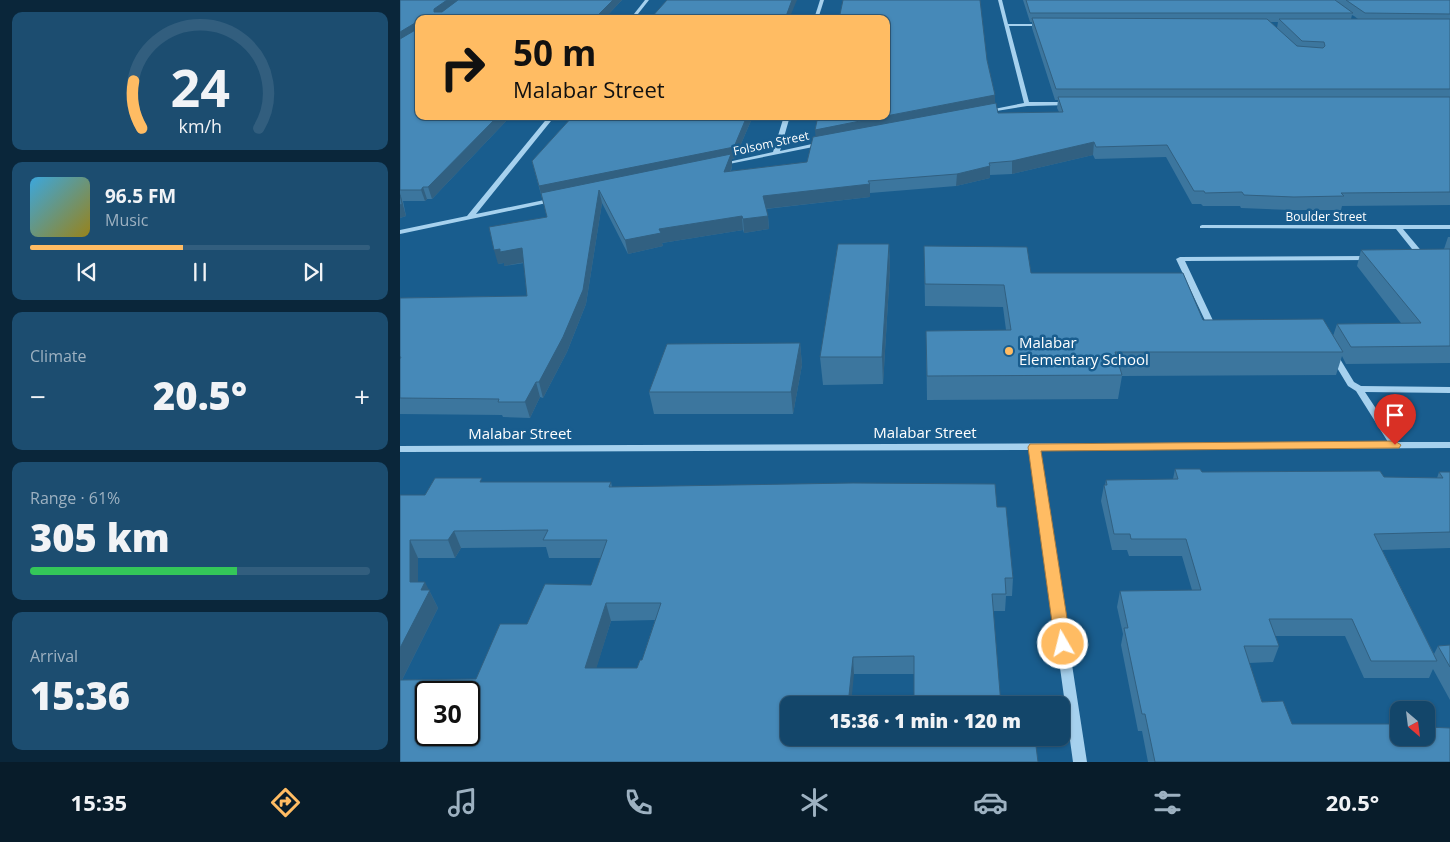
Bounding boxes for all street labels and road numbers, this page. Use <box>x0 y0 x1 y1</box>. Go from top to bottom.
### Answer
street label: Folsom Street <box>732 127 810 159</box>
street label: Boulder Street <box>1286 208 1366 225</box>
street label: Malabar Street <box>873 422 977 442</box>
street label: Malabar Street <box>468 423 572 443</box>

